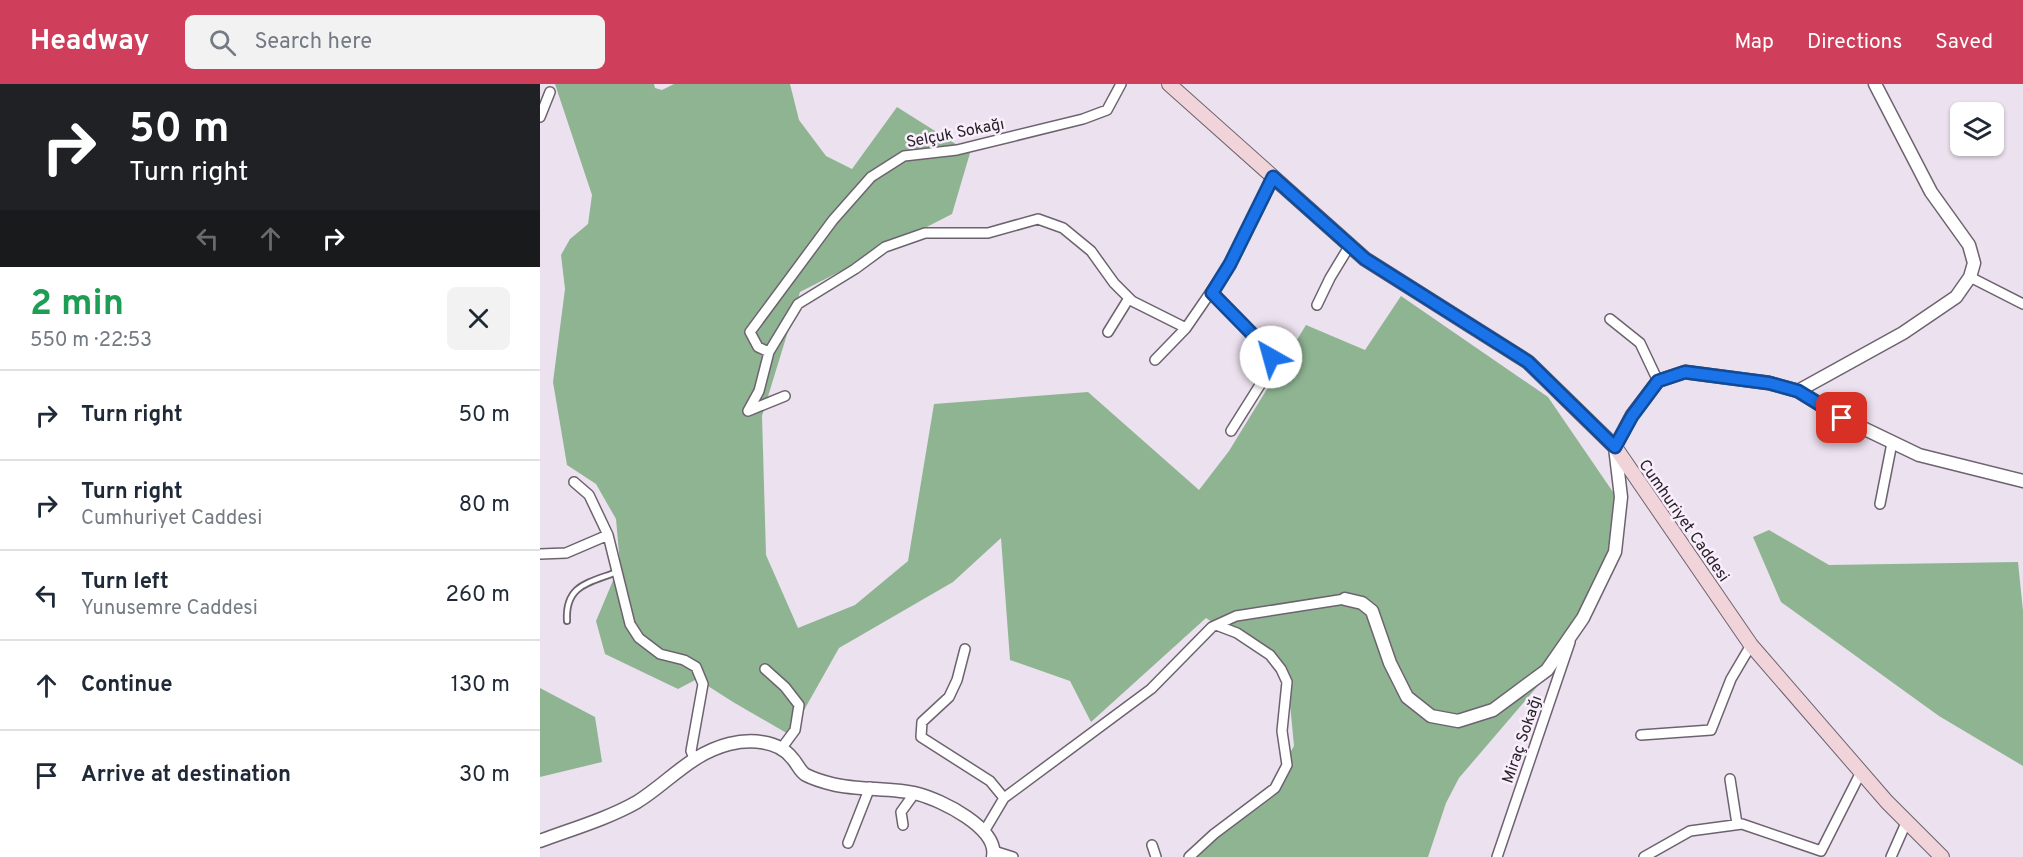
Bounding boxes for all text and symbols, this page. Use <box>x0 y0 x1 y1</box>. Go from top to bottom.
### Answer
search box <box>185 15 605 69</box>
text: Headway <box>30 24 149 60</box>
icon: search <box>206 26 239 59</box>
text: Search here <box>254 29 372 56</box>
text: Map <box>1734 29 1774 56</box>
text: Directions <box>1807 29 1902 56</box>
text: Saved <box>1935 29 1993 56</box>
map controls <box>1950 102 2004 156</box>
button: layers <box>1950 102 2004 156</box>
text: 50 m <box>129 104 230 157</box>
icon: right <box>30 108 108 186</box>
street label: Selçuk Sokağı <box>905 115 1006 153</box>
text: Turn right <box>129 156 248 190</box>
icon: left <box>191 222 224 255</box>
icon: ahead <box>254 222 287 255</box>
icon: right <box>317 222 350 255</box>
text: 2 min <box>30 282 124 328</box>
button: close <box>447 287 510 350</box>
position arrow <box>1239 325 1303 389</box>
text: 550 m · 22:53 <box>30 328 152 354</box>
pin <box>1816 392 1867 443</box>
icon: right <box>30 399 63 432</box>
icon: arrive <box>1825 401 1858 434</box>
text: Turn right <box>81 402 183 429</box>
text: 50 m <box>458 402 510 429</box>
street label: Cumhuriyet Caddesi <box>1634 456 1733 586</box>
text: Turn right <box>81 479 183 506</box>
icon: right <box>30 489 63 522</box>
text: 80 m <box>459 492 510 519</box>
text: Cumhuriyet Caddesi <box>81 506 262 532</box>
text: Turn left <box>81 569 169 596</box>
icon: left <box>30 579 63 612</box>
text: 260 m <box>445 582 510 609</box>
text: Yunusemre Caddesi <box>81 596 258 622</box>
icon: ahead <box>30 669 63 702</box>
text: Continue <box>81 672 172 699</box>
text: 130 m <box>451 672 510 699</box>
street label: Miraç Sokağı <box>1499 693 1547 786</box>
icon: arrive <box>30 759 63 792</box>
text: Arrive at destination <box>81 762 291 789</box>
text: 30 m <box>459 762 510 789</box>

